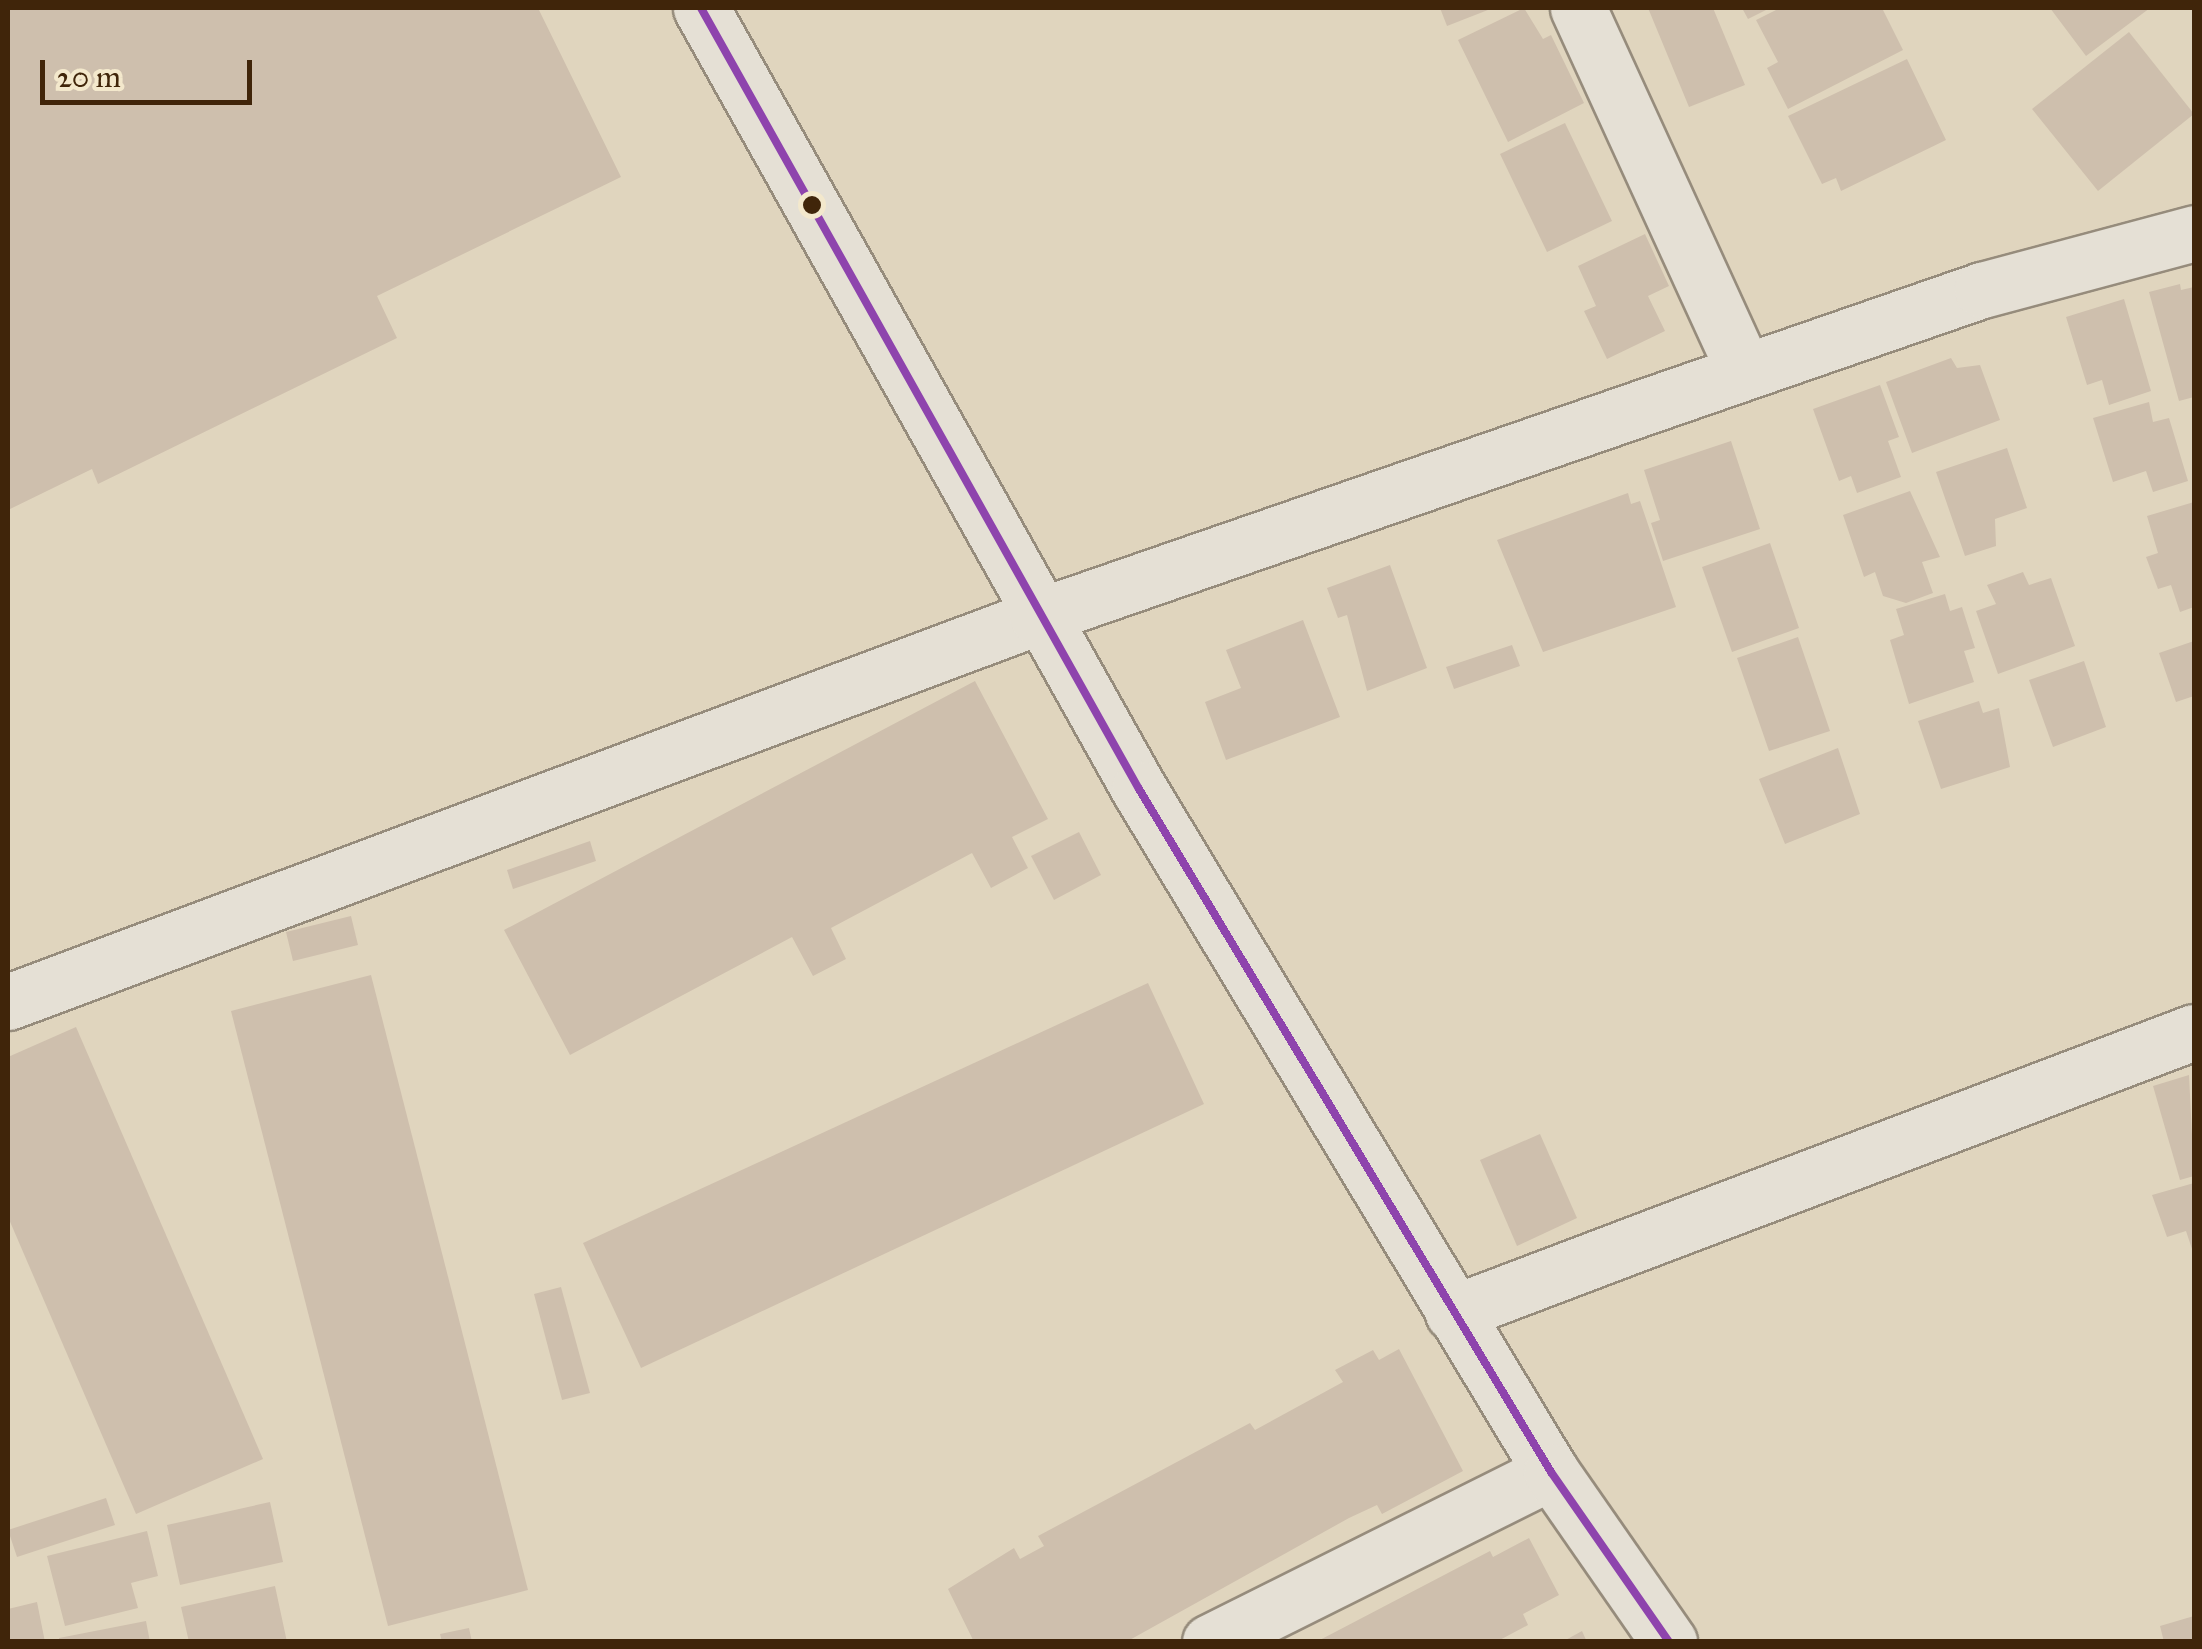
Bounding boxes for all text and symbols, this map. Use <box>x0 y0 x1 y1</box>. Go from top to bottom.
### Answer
scale bar <box>45 40 258 102</box>
text: 20 m <box>57 59 121 95</box>
unlabelled marker <box>802 195 822 215</box>

